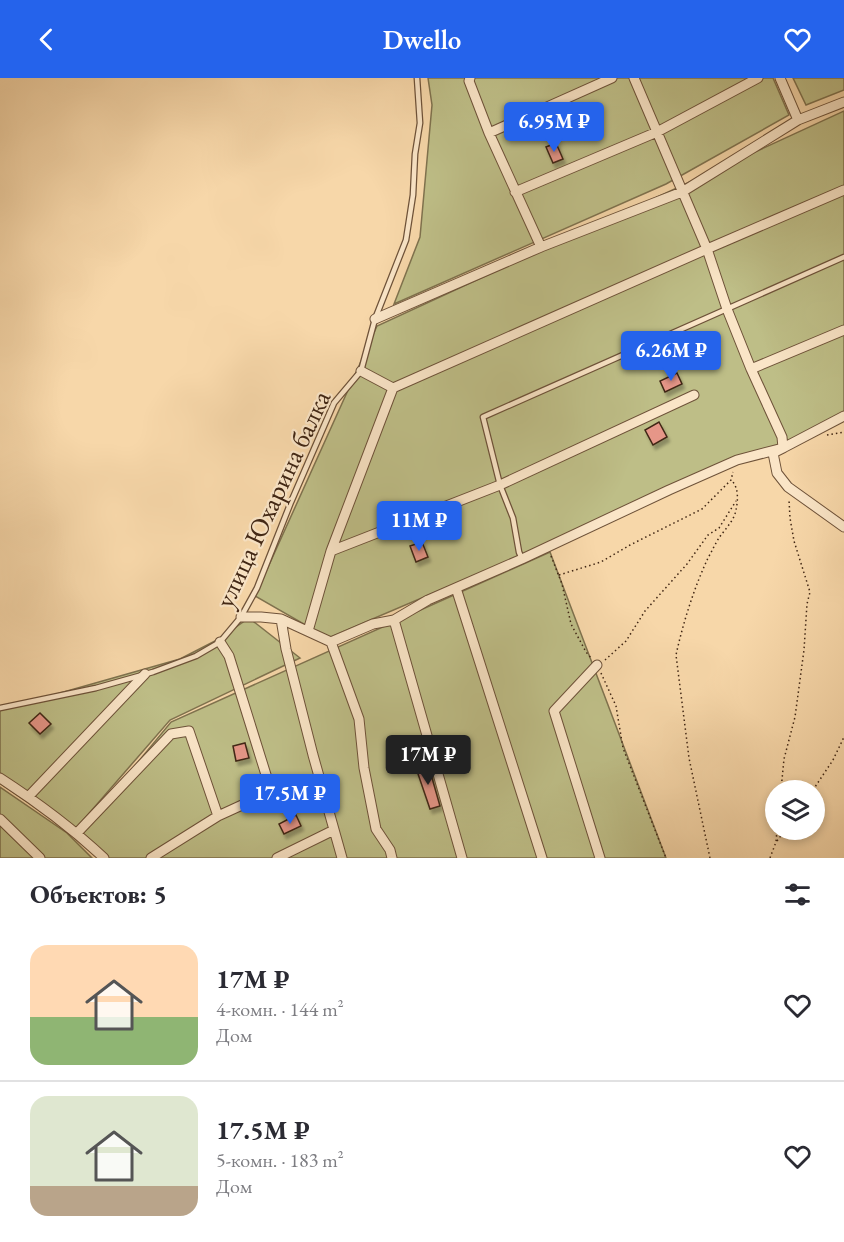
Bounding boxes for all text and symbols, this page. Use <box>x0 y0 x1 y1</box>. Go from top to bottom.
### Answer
text: Dwello <box>383 22 461 57</box>
icon: back <box>30 23 63 56</box>
icon: heart <box>781 23 814 56</box>
pin: 6.95M ₽ <box>499 102 609 153</box>
text: 6.95M ₽ <box>518 108 590 134</box>
pin: 6.26M ₽ <box>616 331 726 382</box>
text: 6.26M ₽ <box>635 337 707 363</box>
street label: улица Юхарина балка <box>207 384 338 613</box>
pin: 11M ₽ <box>377 501 461 552</box>
text: 11M ₽ <box>391 507 447 533</box>
pin: 17M ₽ <box>386 735 470 786</box>
text: 17M ₽ <box>400 741 456 767</box>
pin: 17.5M ₽ <box>235 774 345 825</box>
text: 17.5M ₽ <box>254 780 326 806</box>
map controls <box>765 780 825 840</box>
button: layers <box>765 780 825 840</box>
text: Объектов: 5 <box>30 877 167 911</box>
icon: filters <box>781 878 814 911</box>
text: 17M ₽ <box>216 962 290 996</box>
icon: home <box>78 969 150 1041</box>
icon: heart <box>781 989 814 1022</box>
text: 4-комн. · 144 m² <box>216 996 344 1022</box>
text: Дом <box>216 1022 252 1048</box>
text: 17.5M ₽ <box>216 1113 310 1147</box>
icon: home <box>78 1120 150 1192</box>
icon: heart <box>781 1140 814 1173</box>
text: 5-комн. · 183 m² <box>216 1147 344 1173</box>
text: Дом <box>216 1173 252 1199</box>

